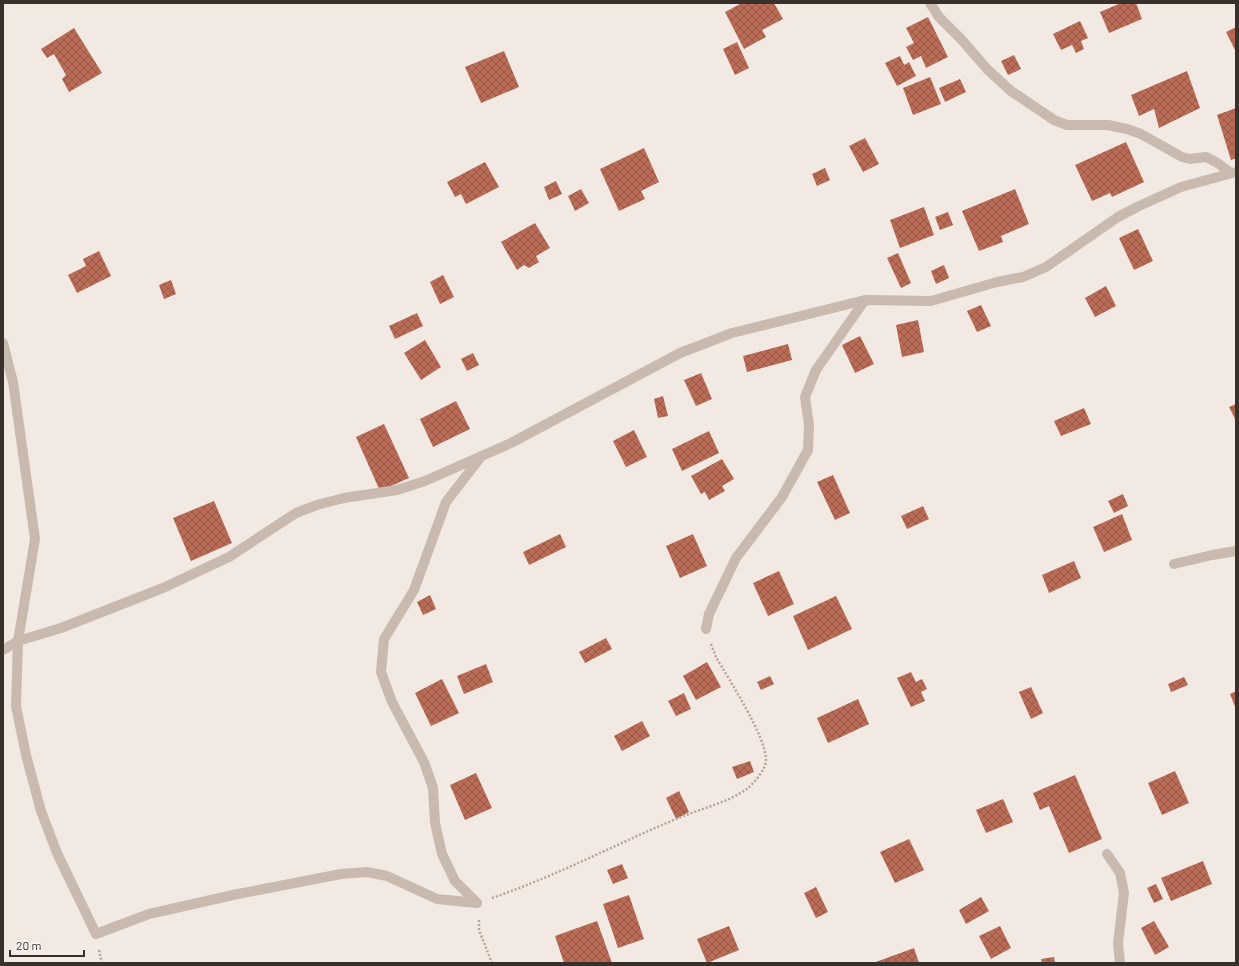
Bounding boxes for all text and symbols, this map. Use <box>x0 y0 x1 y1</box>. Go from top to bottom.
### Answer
scale bar <box>10 932 84 958</box>
text: 20 m <box>16 938 42 952</box>

